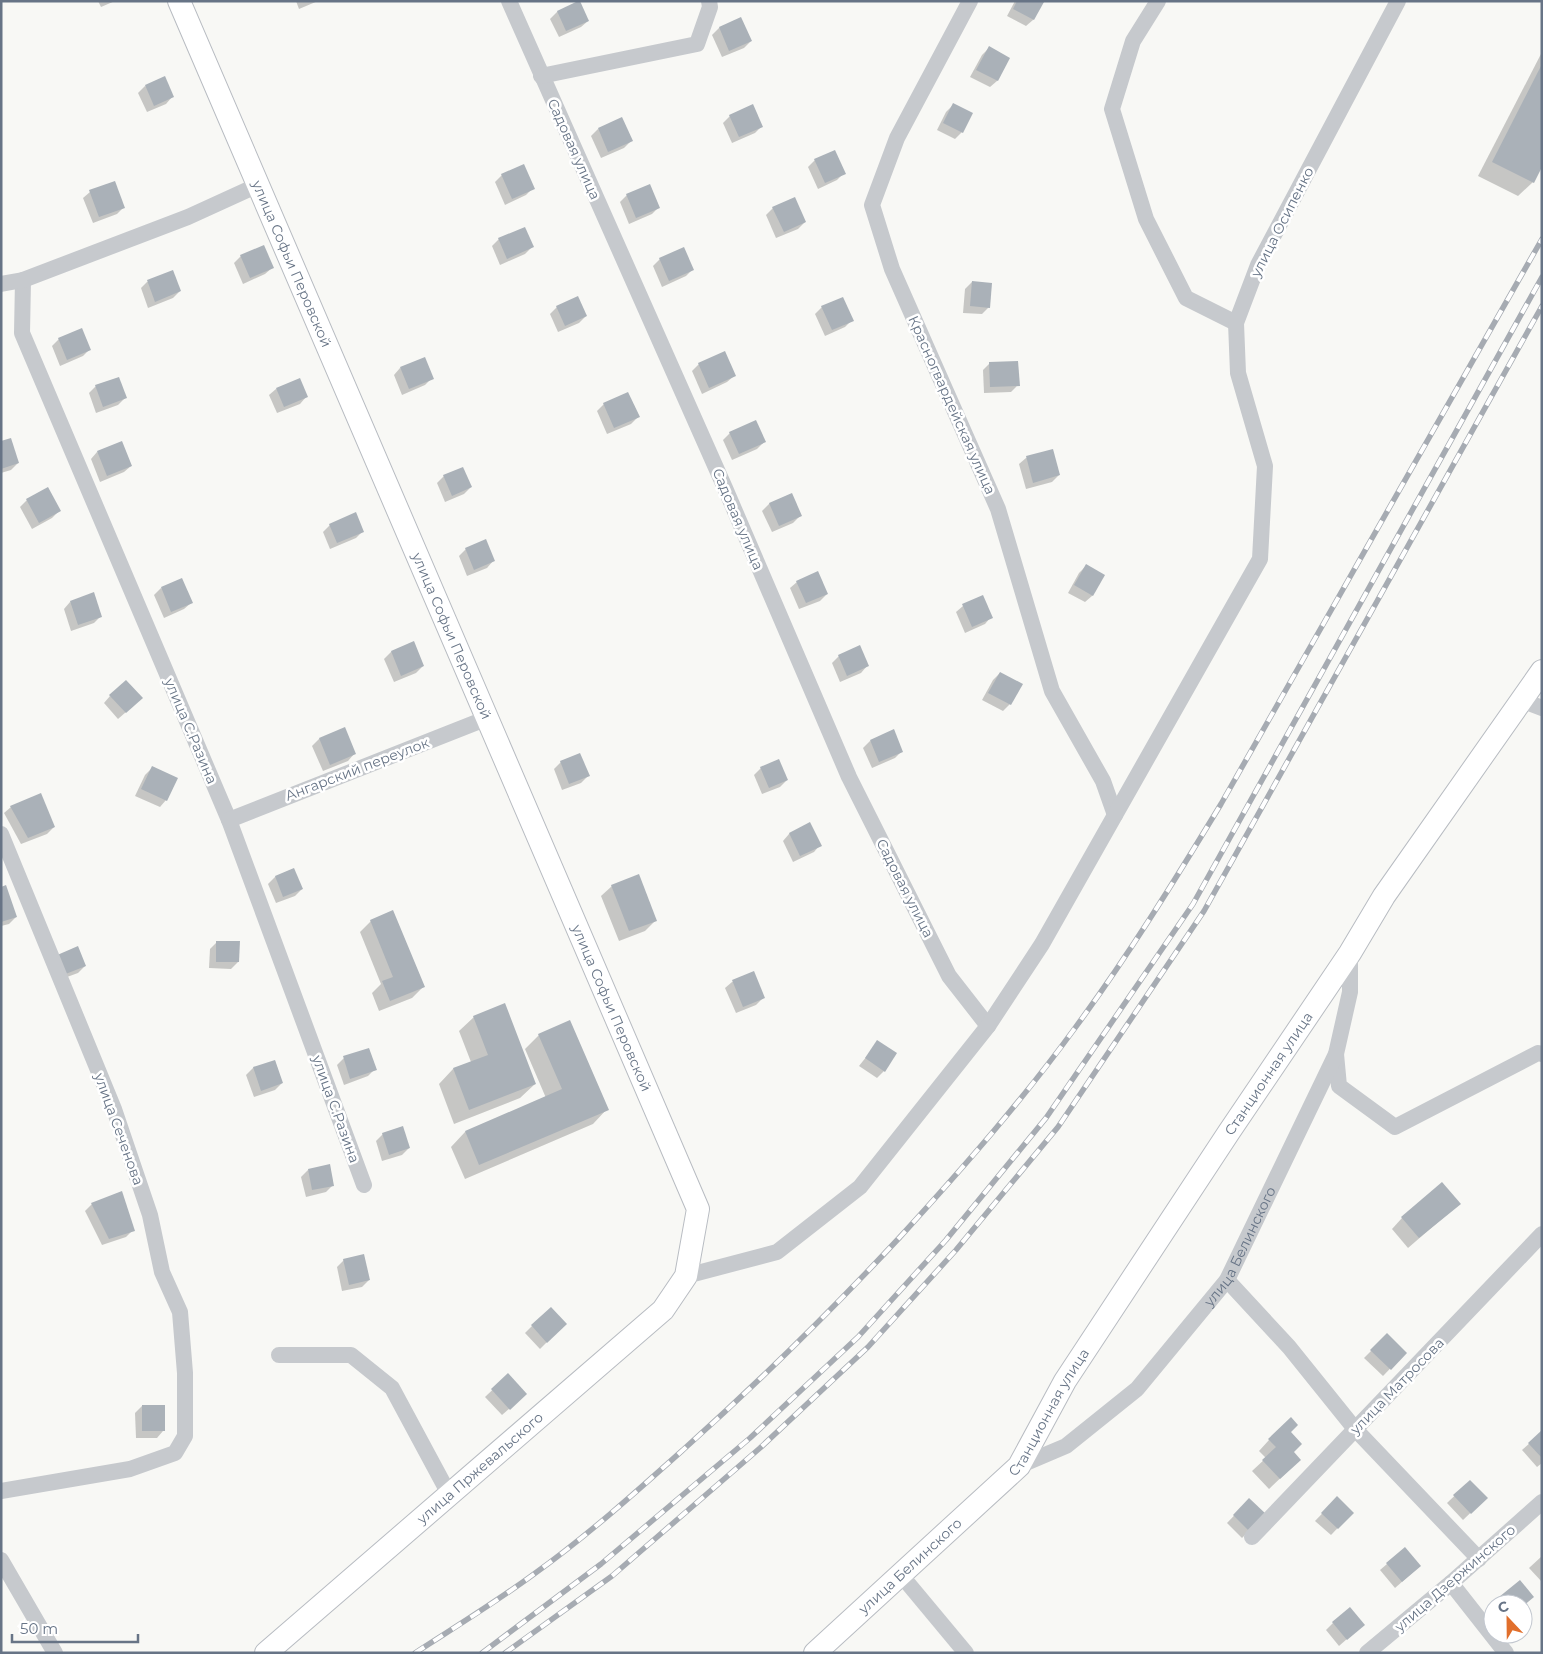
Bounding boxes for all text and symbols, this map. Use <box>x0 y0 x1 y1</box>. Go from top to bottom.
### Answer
street label: Садовая улица <box>544 96 604 202</box>
street label: улица Осипенко <box>1246 164 1318 281</box>
street label: улица Софьи Перовской <box>248 177 336 350</box>
street label: Красногвардейская улица <box>904 313 1000 497</box>
street label: Садовая улица <box>708 465 768 573</box>
street label: улица Софьи Перовской <box>408 549 496 722</box>
street label: улица С.Разина <box>160 674 221 787</box>
street label: Ангарский переулок <box>282 733 432 805</box>
street label: Садовая улица <box>872 836 938 940</box>
street label: улица Софьи Перовской <box>567 921 655 1094</box>
street label: Станционная улица <box>1220 1008 1317 1139</box>
street label: улица С.Разина <box>308 1052 364 1165</box>
street label: улица Сеченова <box>90 1070 148 1187</box>
street label: улица Белинского <box>1199 1184 1280 1311</box>
street label: улица Матросова <box>1346 1334 1448 1439</box>
street label: Станционная улица <box>1005 1345 1093 1480</box>
street label: улица Пржевальского <box>412 1408 547 1528</box>
street label: улица Белинского <box>854 1514 966 1618</box>
street label: улица Дзержинского <box>1390 1520 1519 1636</box>
north arrow <box>1483 1594 1533 1644</box>
text: С <box>1495 1597 1511 1617</box>
scale bar <box>12 1612 139 1644</box>
text: 50 m <box>20 1619 58 1638</box>

